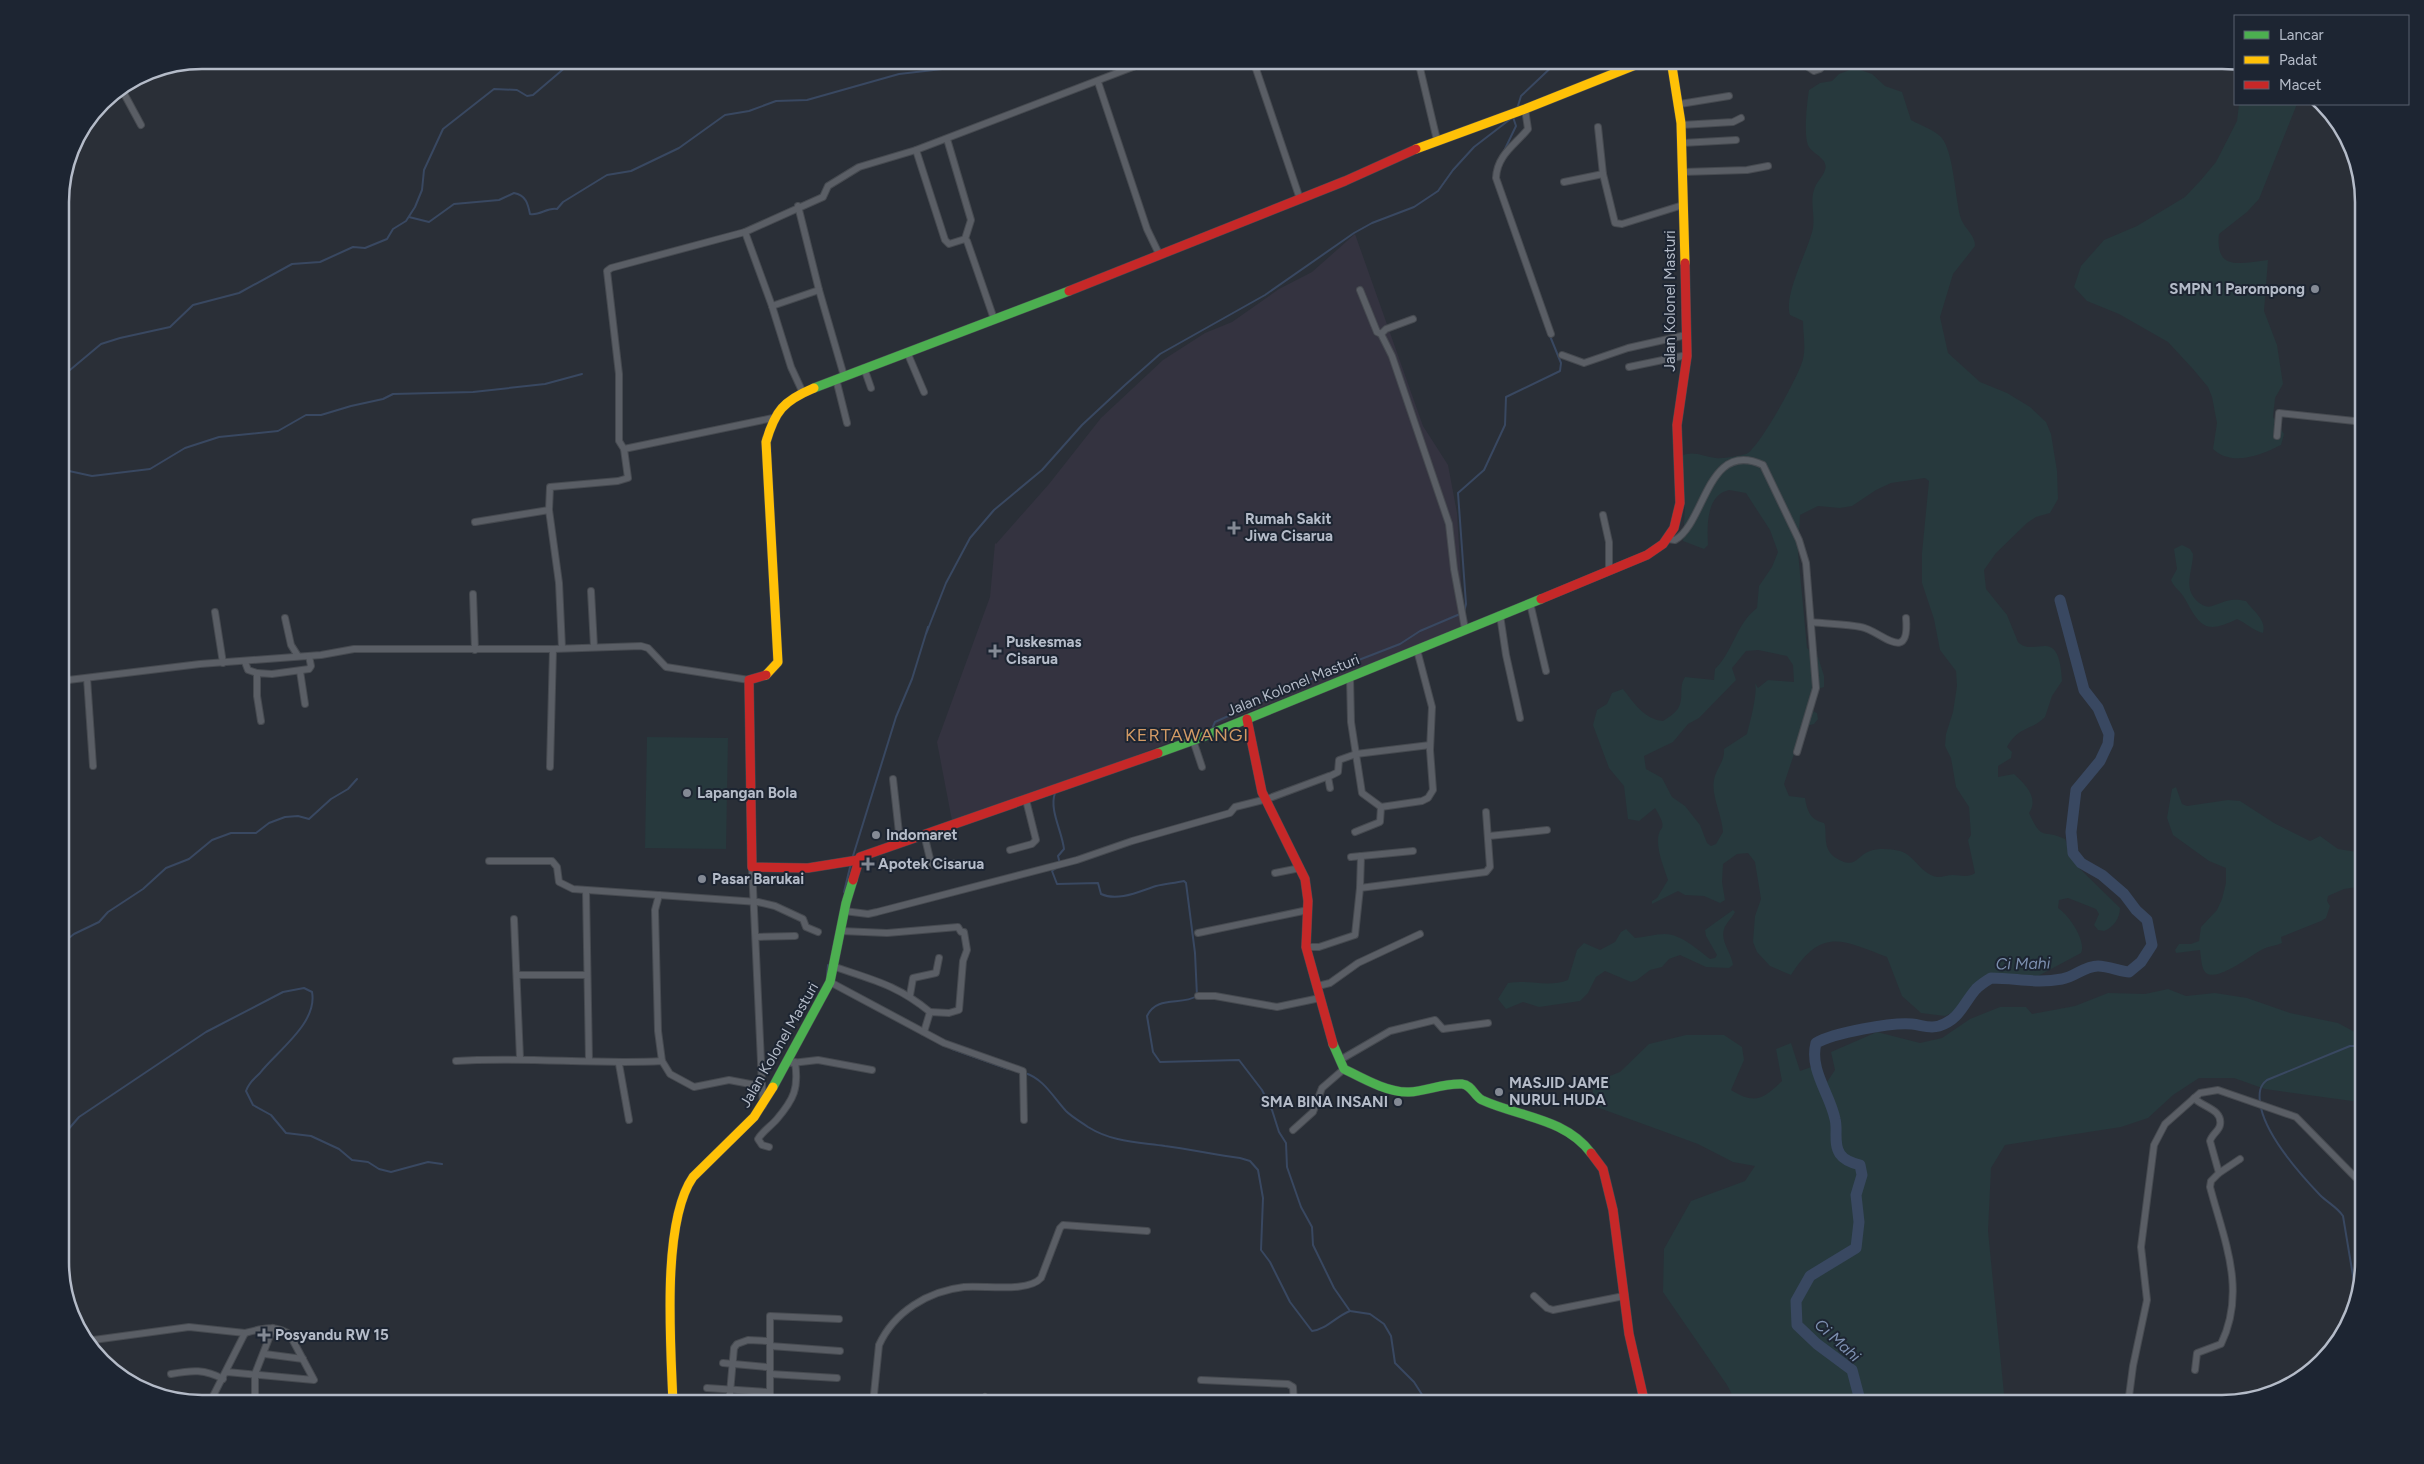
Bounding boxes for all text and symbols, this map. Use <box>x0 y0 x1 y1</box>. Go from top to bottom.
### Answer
legend <box>2234 15 2409 105</box>
text: Lancar <box>2279 26 2324 44</box>
text: Padat <box>2279 51 2318 69</box>
text: Macet <box>2279 76 2322 94</box>
street label: Jalan Kolonel Masturi <box>1661 230 1679 372</box>
place label: SMPN 1 Parompong <box>2169 280 2305 298</box>
marker: SMPN 1 Parompong <box>2309 283 2321 295</box>
place label: Rumah Sakit Jiwa Cisarua <box>1245 510 1333 545</box>
marker: Rumah Sakit Jiwa Cisarua <box>1227 521 1241 535</box>
place label: Puskesmas Cisarua <box>1006 633 1082 668</box>
marker: Puskesmas Cisarua <box>988 644 1002 658</box>
street label: Jalan Kolonel Masturi <box>1224 650 1362 720</box>
district label: KERTAWANGI <box>1125 724 1249 746</box>
place label: Lapangan Bola <box>697 784 797 802</box>
marker: Lapangan Bola <box>681 787 693 799</box>
place label: Indomaret <box>886 826 958 844</box>
marker: Indomaret <box>870 829 882 841</box>
place label: Apotek Cisarua <box>878 855 984 873</box>
marker: Apotek Cisarua <box>862 858 874 870</box>
place label: Pasar Barukai <box>712 870 804 888</box>
marker: Pasar Barukai <box>696 873 708 885</box>
water label: Ci Mahi <box>1995 954 2051 973</box>
street label: Jalan Kolonel Masturi <box>736 979 822 1111</box>
place label: MASJID JAME NURUL HUDA <box>1509 1074 1609 1109</box>
marker: MASJID JAME NURUL HUDA <box>1493 1086 1505 1098</box>
place label: SMA BINA INSANI <box>1261 1093 1388 1111</box>
marker: SMA BINA INSANI <box>1392 1096 1404 1108</box>
water label: Ci Mahi <box>1811 1315 1865 1366</box>
place label: Posyandu RW 15 <box>275 1326 389 1344</box>
marker: Posyandu RW 15 <box>257 1328 271 1342</box>

